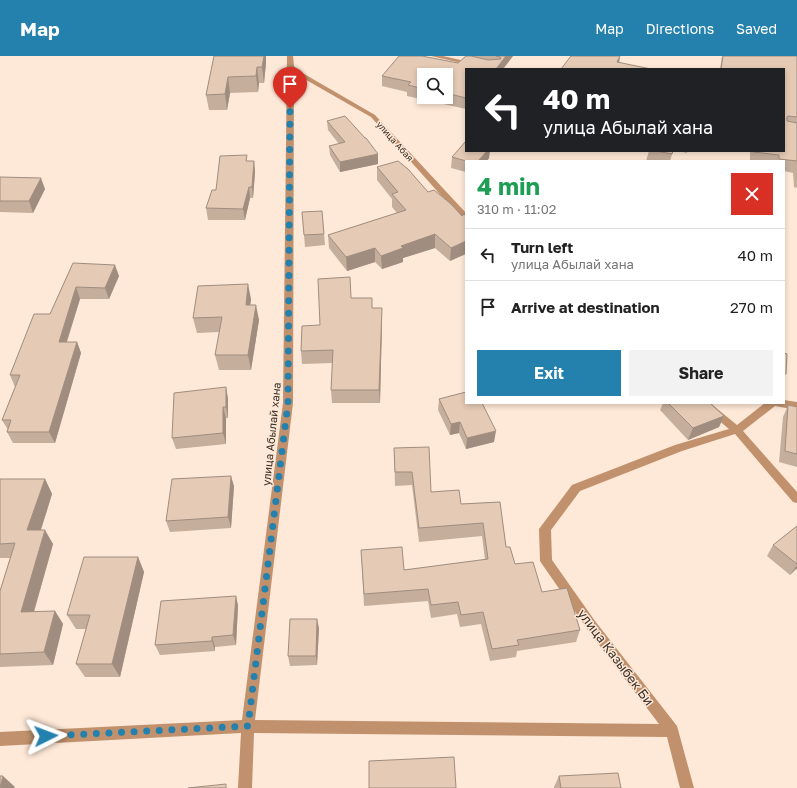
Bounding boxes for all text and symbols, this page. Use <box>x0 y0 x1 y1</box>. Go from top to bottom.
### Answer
text: Map <box>20 17 60 40</box>
text: Map <box>595 20 624 37</box>
text: Directions <box>646 20 714 37</box>
text: Saved <box>736 20 777 37</box>
pin <box>273 67 307 108</box>
map controls <box>417 68 453 104</box>
button: search <box>417 68 453 104</box>
icon: arrive <box>279 73 301 95</box>
text: 40 m <box>543 82 610 115</box>
icon: left <box>477 84 529 136</box>
text: улица Абылай хана <box>543 116 713 138</box>
street label: улица Абая <box>374 119 416 163</box>
text: 4 min <box>477 171 540 200</box>
button: close <box>731 173 773 215</box>
text: 310 m · 11:02 <box>477 201 556 217</box>
text: Turn left <box>511 238 573 256</box>
icon: left <box>477 244 499 266</box>
text: 40 m <box>738 246 773 264</box>
text: улица Абылай хана <box>511 256 634 272</box>
icon: arrive <box>477 296 499 318</box>
text: Arrive at destination <box>511 298 660 316</box>
text: 270 m <box>730 298 773 316</box>
button: Exit <box>477 350 621 396</box>
button: Share <box>629 350 773 396</box>
street label: улица Абылай хана <box>259 382 283 486</box>
street label: улица Казыбек Би <box>575 606 657 708</box>
position arrow <box>25 715 67 757</box>

